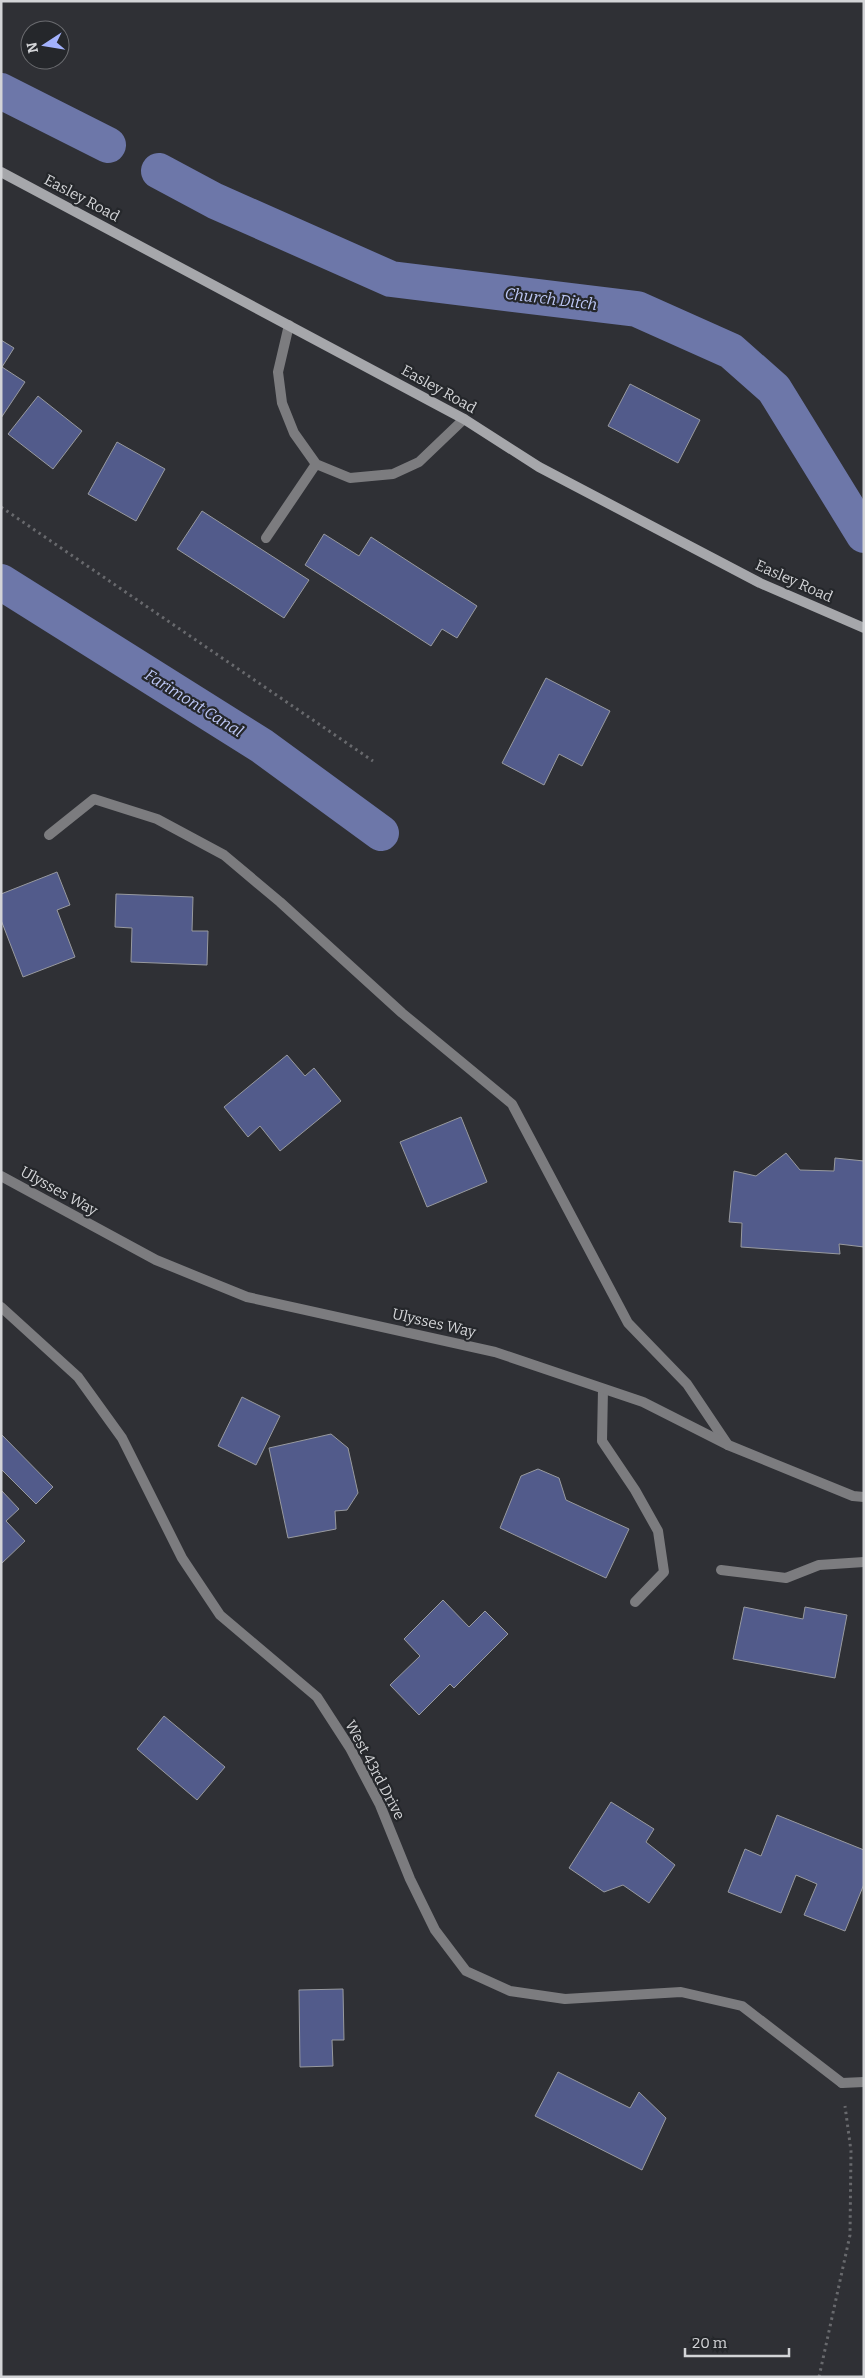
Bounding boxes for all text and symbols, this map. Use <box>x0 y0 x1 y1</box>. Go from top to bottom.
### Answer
north arrow <box>20 20 70 70</box>
text: N <box>23 40 42 55</box>
street label: Easley Road <box>41 171 123 225</box>
water label: Church Ditch <box>504 284 598 314</box>
street label: Easley Road <box>398 361 480 417</box>
street label: Easley Road <box>753 556 836 606</box>
water label: Farimont Canal <box>141 665 247 741</box>
street label: Ulysses Way <box>17 1162 101 1220</box>
street label: Ulysses Way <box>390 1305 478 1341</box>
street label: West 43rd Drive <box>341 1717 409 1823</box>
scale bar <box>685 2326 789 2358</box>
text: 20 m <box>692 2334 728 2352</box>

